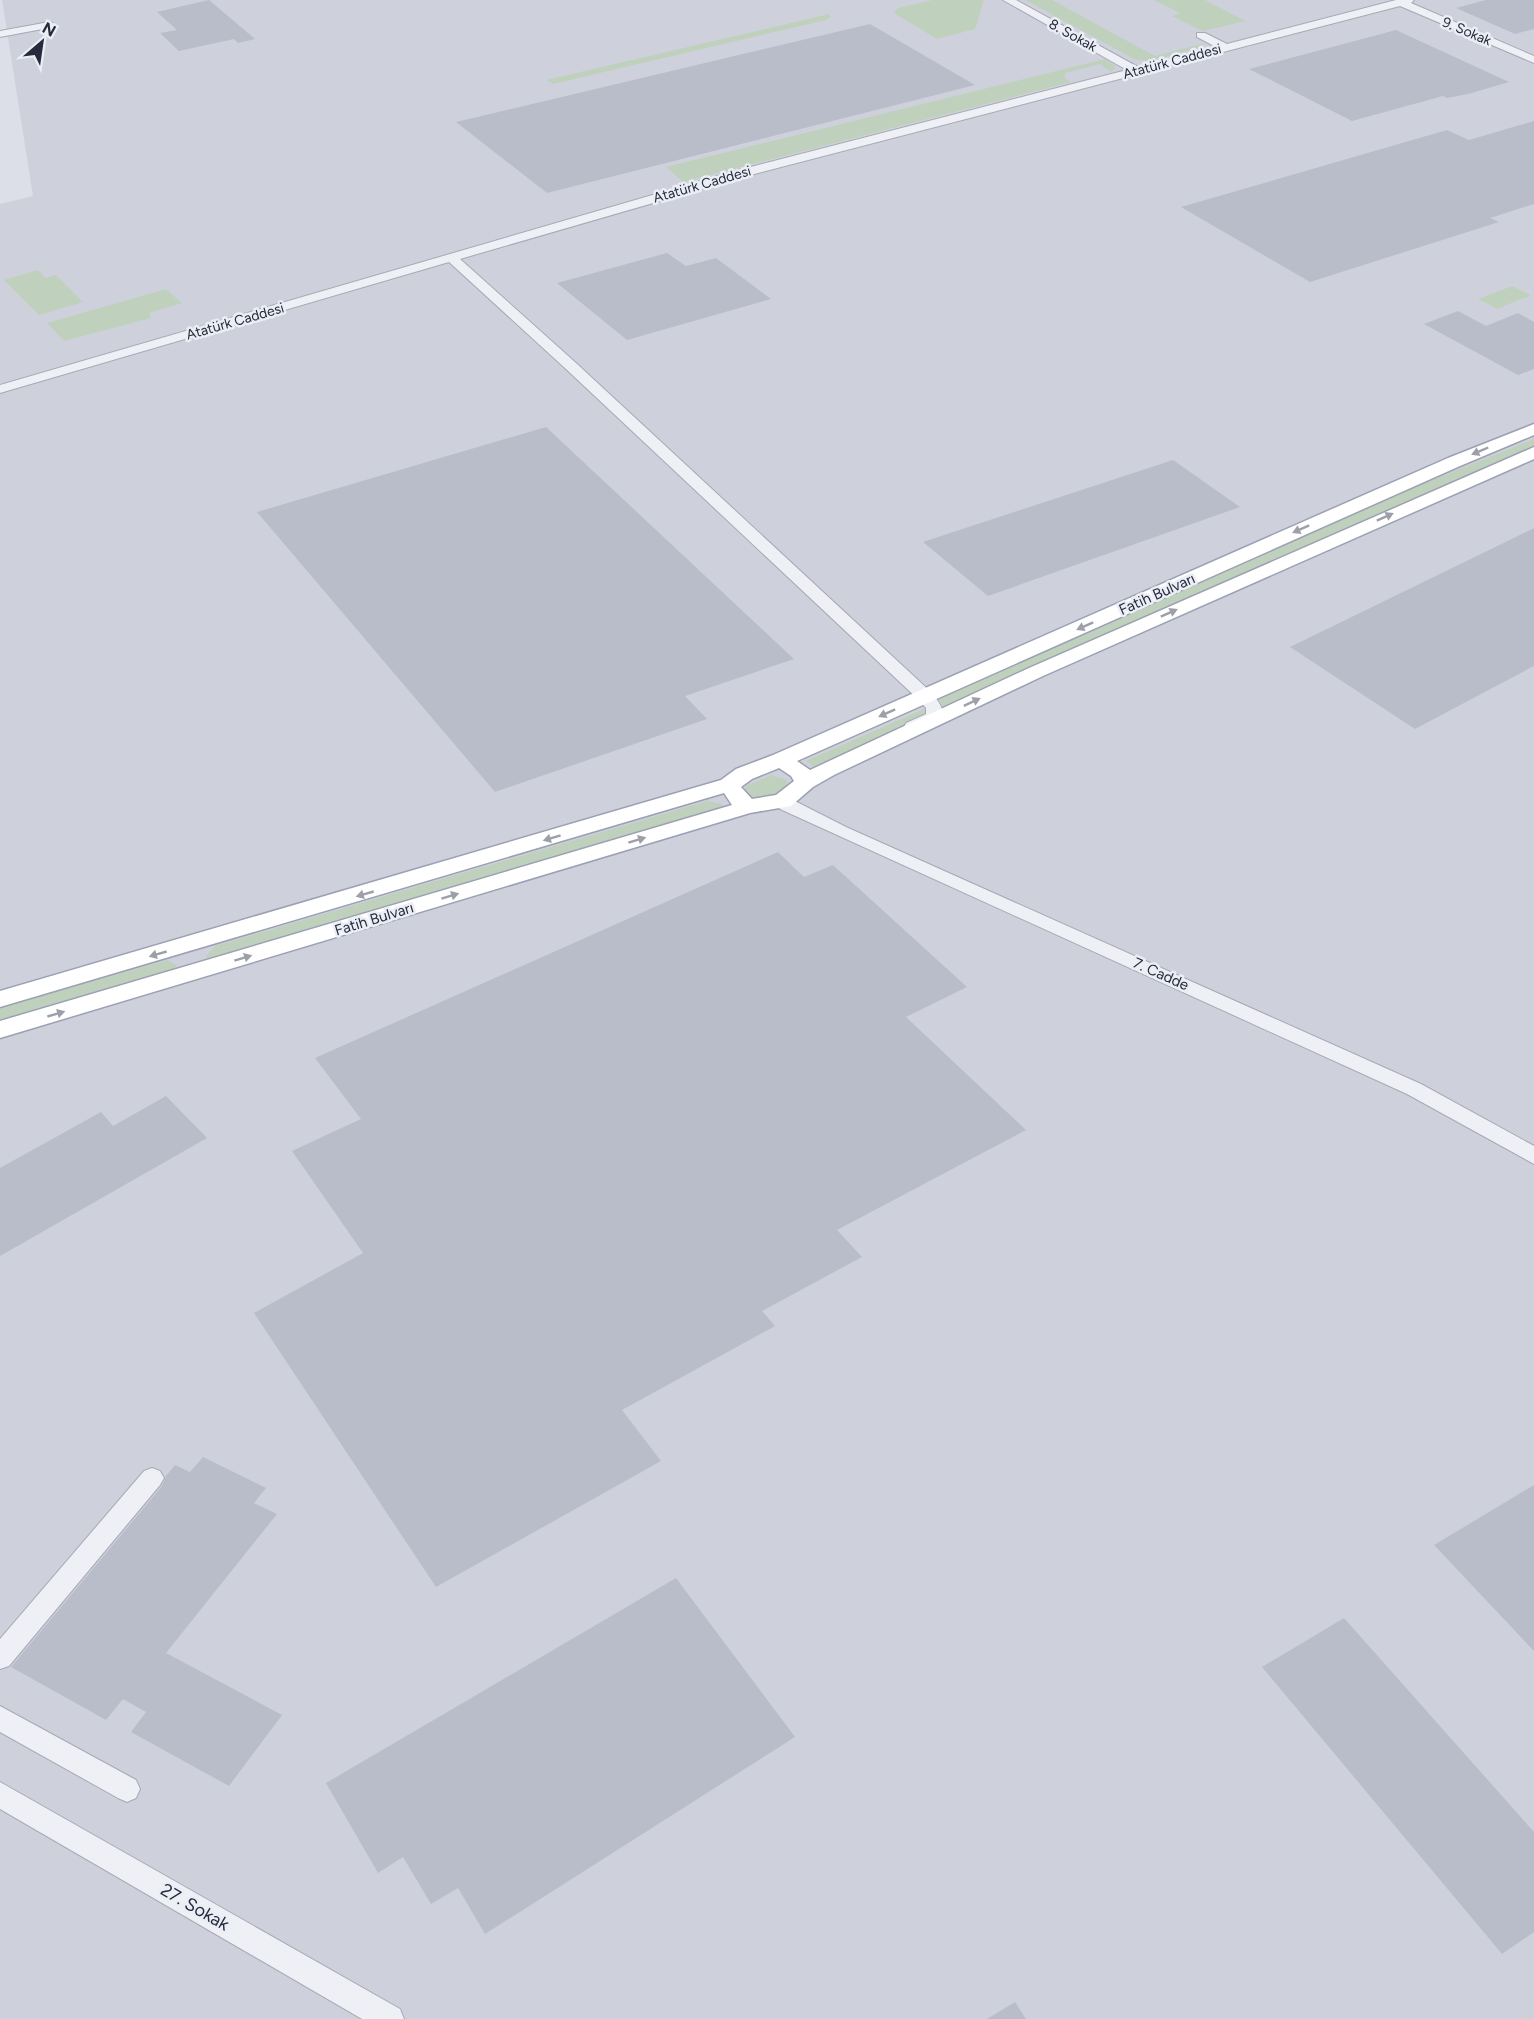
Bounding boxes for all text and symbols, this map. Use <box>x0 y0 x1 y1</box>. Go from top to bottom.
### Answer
north arrow <box>12 12 72 72</box>
street label: 9. Sokak <box>1440 14 1494 49</box>
street label: 8. Sokak <box>1046 15 1100 56</box>
text: N <box>39 18 59 41</box>
street label: Atatürk Caddesi <box>1121 40 1223 83</box>
street label: Atatürk Caddesi <box>651 162 753 207</box>
street label: Atatürk Caddesi <box>184 299 286 344</box>
one-way arrow <box>1470 446 1488 456</box>
one-way arrow <box>1377 512 1395 522</box>
one-way arrow <box>1293 525 1310 534</box>
street label: Fatih Bulvarı <box>1116 569 1198 619</box>
one-way arrow <box>1160 609 1177 618</box>
one-way arrow <box>1076 622 1094 631</box>
one-way arrow <box>963 698 980 707</box>
one-way arrow <box>879 709 896 718</box>
one-way arrow <box>543 834 561 843</box>
one-way arrow <box>628 835 646 844</box>
one-way arrow <box>356 890 374 899</box>
one-way arrow <box>441 891 459 900</box>
street label: Fatih Bulvarı <box>332 898 416 940</box>
one-way arrow <box>149 950 167 959</box>
one-way arrow <box>234 953 252 962</box>
street label: 7. Cadde <box>1130 954 1192 994</box>
one-way arrow <box>47 1009 65 1018</box>
street label: 27. Sokak <box>157 1879 234 1936</box>

